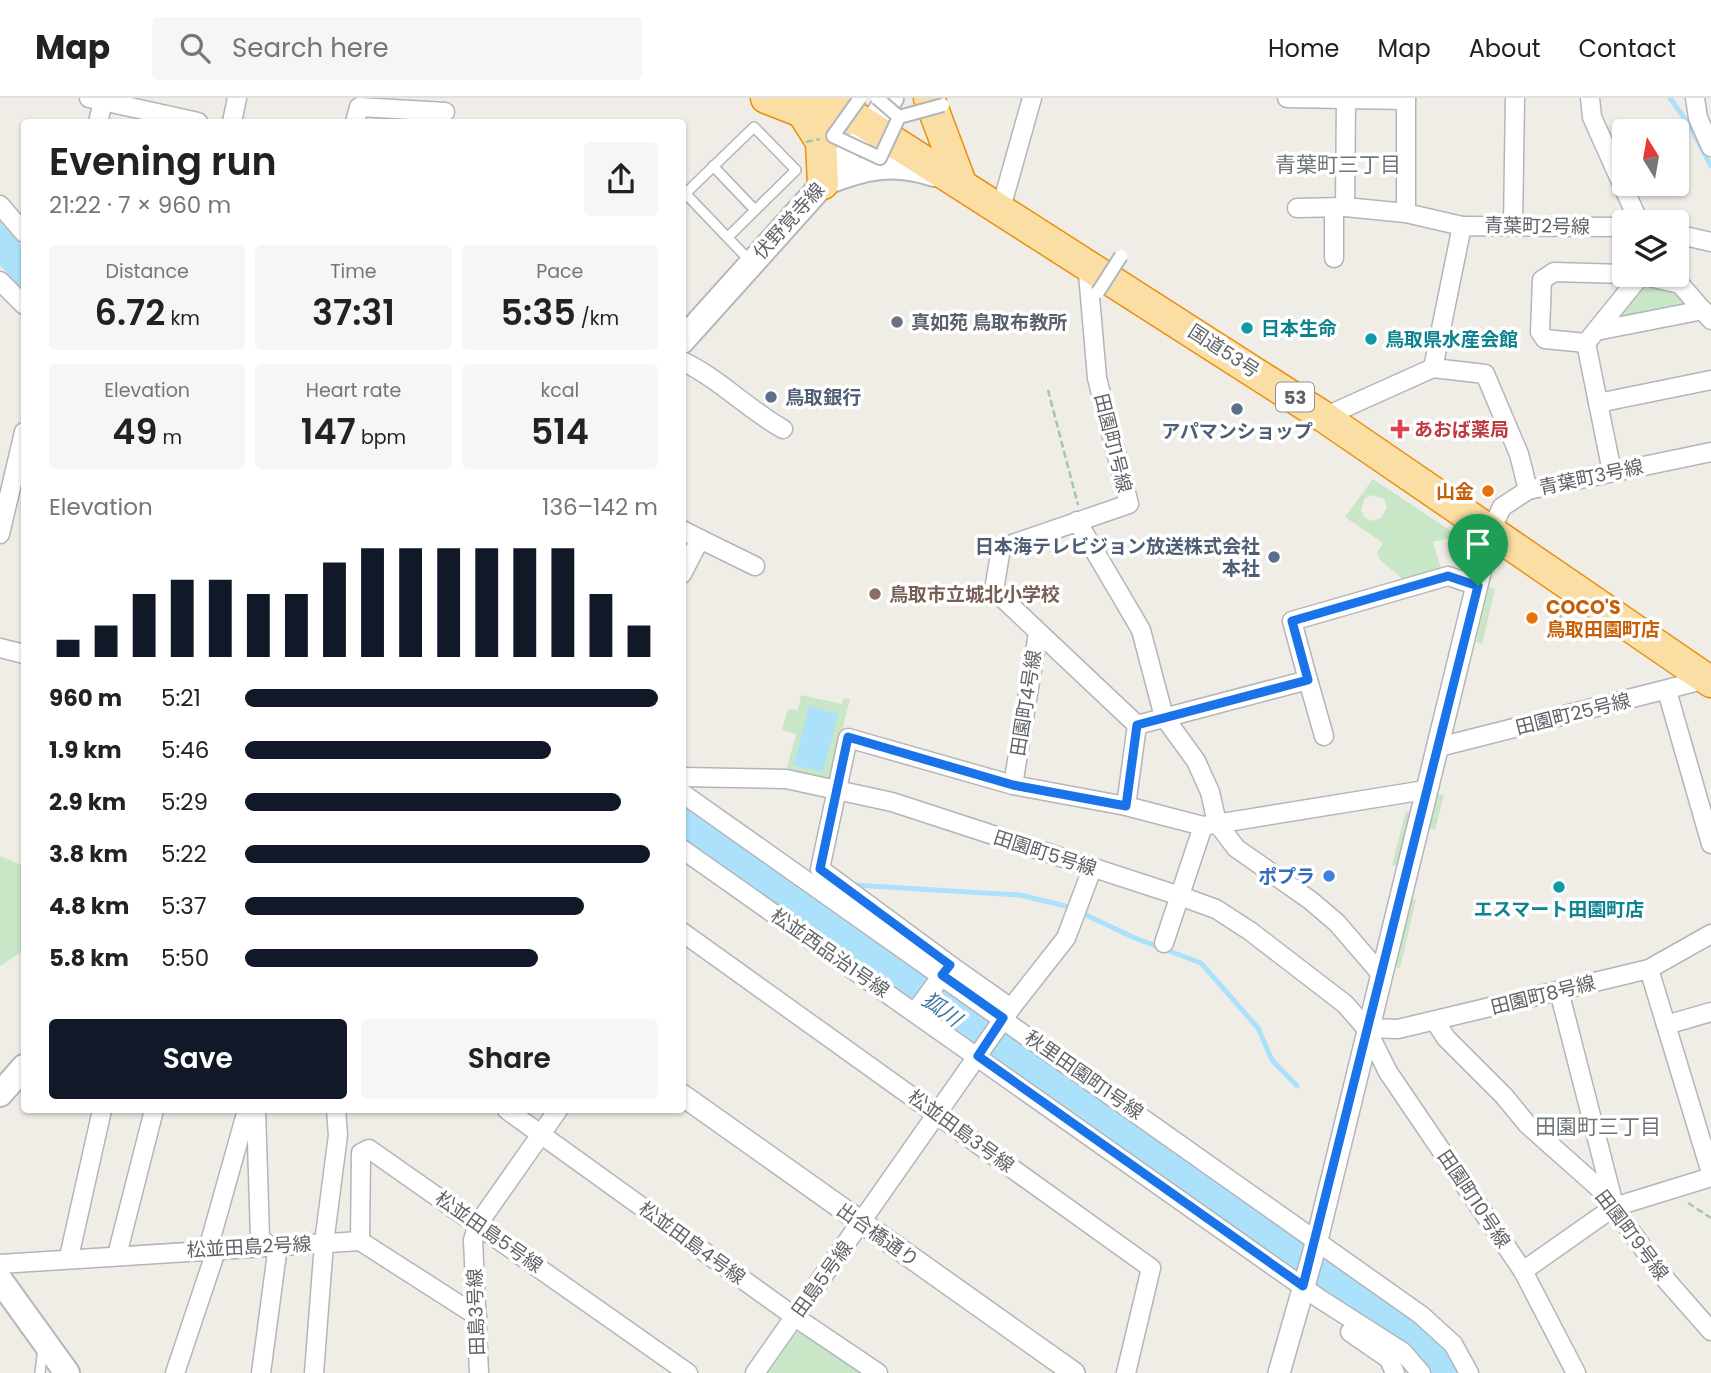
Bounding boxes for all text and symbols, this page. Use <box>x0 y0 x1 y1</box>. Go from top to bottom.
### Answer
search box <box>152 17 642 80</box>
text: Map <box>35 24 110 71</box>
icon: search <box>176 29 214 67</box>
text: Search here <box>232 30 389 66</box>
text: Home <box>1268 32 1340 65</box>
text: Map <box>1378 32 1431 65</box>
text: About <box>1469 32 1540 65</box>
text: Contact <box>1578 32 1676 65</box>
north arrow <box>1612 119 1689 196</box>
map controls <box>1612 119 1689 287</box>
text: Evening run <box>49 135 277 188</box>
button: share <box>584 142 658 216</box>
district label: 青葉町三丁目 <box>1275 150 1401 179</box>
street label: 伏野覚寺線 <box>747 177 831 265</box>
text: 21:22 · 7 × 960 m <box>49 189 231 221</box>
button: layers <box>1612 210 1689 287</box>
street label: 青葉町2号線 <box>1484 212 1590 240</box>
text: Distance <box>106 258 189 285</box>
text: Time <box>330 258 377 285</box>
text: Pace <box>536 258 583 285</box>
text: 6.72 <box>95 288 165 337</box>
text: 37:31 <box>312 288 395 337</box>
text: 5:35 <box>500 288 576 337</box>
text: km <box>165 305 200 332</box>
text: /km <box>576 305 619 332</box>
place label: 真如苑 鳥取布教所 <box>911 309 1067 336</box>
marker: 真如苑 鳥取布教所 <box>889 314 905 330</box>
place label: 日本生命 <box>1261 315 1337 342</box>
street label: 国道53号 <box>1183 318 1265 384</box>
marker: 日本生命 <box>1239 320 1255 336</box>
place label: 鳥取県水産会館 <box>1385 326 1518 353</box>
marker: 鳥取県水産会館 <box>1363 331 1379 347</box>
text: Elevation <box>104 377 190 404</box>
text: Heart rate <box>306 377 401 404</box>
text: kcal <box>540 377 579 404</box>
road number: 53 <box>1276 382 1314 412</box>
place label: 鳥取銀行 <box>785 384 861 411</box>
marker: 鳥取銀行 <box>763 389 779 405</box>
street label: 田園町1号線 <box>1088 391 1138 495</box>
marker: アパマンショップ <box>1229 401 1245 417</box>
text: 49 <box>112 407 157 456</box>
text: 147 <box>301 407 356 456</box>
text: 514 <box>531 407 589 456</box>
place label: あおば薬局 <box>1414 416 1509 443</box>
place label: アパマンショップ <box>1161 418 1313 445</box>
marker: あおば薬局 <box>1392 421 1408 437</box>
text: m <box>157 424 182 451</box>
text: bpm <box>356 424 406 451</box>
street label: 青葉町3号線 <box>1536 453 1646 501</box>
place label: 山金 <box>1436 478 1474 505</box>
marker: 山金 <box>1480 483 1496 499</box>
text: Elevation <box>49 491 153 523</box>
text: 136–142 m <box>542 491 658 523</box>
pin <box>1448 514 1508 586</box>
icon: arrive <box>1459 525 1497 563</box>
place label: 日本海テレビジョン放送株式会社 本社 <box>975 533 1260 582</box>
marker: 日本海テレビジョン放送株式会社 本社 <box>1266 549 1282 565</box>
place label: 鳥取市立城北小学校 <box>889 581 1060 608</box>
marker: 鳥取市立城北小学校 <box>867 586 883 602</box>
place label: COCO'S 鳥取田園町店 <box>1546 594 1660 643</box>
marker: COCO'S 鳥取田園町店 <box>1524 610 1540 626</box>
street label: 田園町4号線 <box>1004 648 1048 758</box>
text: 960 m <box>49 682 122 714</box>
text: 5:21 <box>161 682 201 714</box>
street label: 田園町25号線 <box>1513 687 1633 741</box>
text: 1.9 km <box>49 734 122 766</box>
text: 5:46 <box>161 734 209 766</box>
text: 2.9 km <box>49 786 126 818</box>
text: 5:29 <box>161 786 208 818</box>
street label: 田園町5号線 <box>990 824 1100 882</box>
text: 3.8 km <box>49 838 128 870</box>
text: 5:22 <box>161 838 207 870</box>
place label: ポプラ <box>1258 863 1315 890</box>
marker: ポプラ <box>1321 868 1337 884</box>
marker: エスマート田園町店 <box>1551 879 1567 895</box>
text: 4.8 km <box>49 890 129 922</box>
text: 5:37 <box>161 890 206 922</box>
place label: エスマート田園町店 <box>1474 896 1644 923</box>
street label: 松並西品治1号線 <box>765 902 895 1004</box>
text: 5.8 km <box>49 942 129 974</box>
text: 5:50 <box>161 942 209 974</box>
street label: 田園町8号線 <box>1488 969 1598 1021</box>
water label: 狐川 <box>916 985 969 1034</box>
button: Save <box>49 1019 347 1099</box>
button: Share <box>361 1019 658 1099</box>
street label: 秋里田園町1号線 <box>1019 1024 1149 1126</box>
street label: 松並田島3号線 <box>902 1083 1020 1179</box>
district label: 田園町三丁目 <box>1535 1112 1661 1141</box>
street label: 田園町10号線 <box>1431 1145 1517 1253</box>
street label: 田園町9号線 <box>1589 1184 1675 1286</box>
street label: 松並田島5号線 <box>430 1185 548 1279</box>
street label: 松並田島4号線 <box>633 1195 751 1291</box>
street label: 出合橋通り <box>831 1197 925 1273</box>
street label: 松並田島2号線 <box>186 1230 312 1264</box>
street label: 田島5号線 <box>785 1235 859 1323</box>
street label: 田島3号線 <box>461 1268 491 1356</box>

